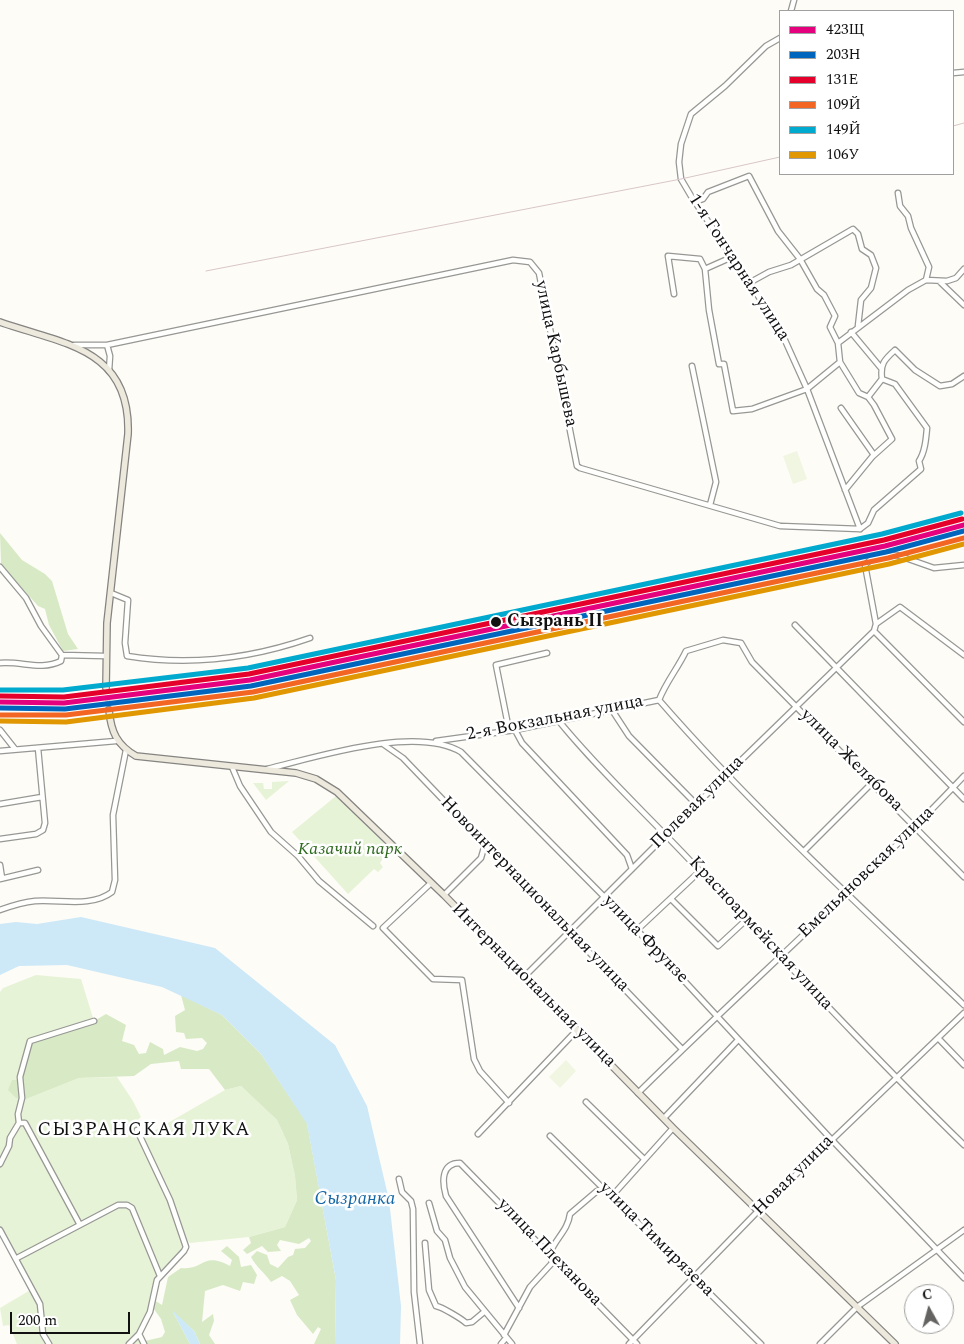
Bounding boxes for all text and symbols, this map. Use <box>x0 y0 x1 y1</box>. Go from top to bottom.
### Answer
legend <box>779 10 954 175</box>
text: 423Щ <box>826 18 864 41</box>
text: 203Н <box>826 43 861 66</box>
text: 131Е <box>826 68 858 91</box>
text: 109Й <box>826 93 861 116</box>
text: 149Й <box>826 118 861 141</box>
text: 106У <box>826 143 859 166</box>
street label: 1-я Гончарная улица <box>682 191 794 345</box>
street label: улица Карбышева <box>529 279 581 429</box>
place label: Сызрань II <box>507 611 603 633</box>
marker: Сызрань II <box>489 615 503 629</box>
street label: 2-я Вокзальная улица <box>465 691 645 747</box>
street label: улица Желябова <box>795 705 907 817</box>
street label: Полевая улица <box>647 752 749 854</box>
street label: Новоинтернациональная улица <box>435 793 633 997</box>
street label: Емельяновская улица <box>795 802 939 944</box>
park label: Казачий парк <box>298 839 402 861</box>
street label: Красноармейская улица <box>683 853 837 1015</box>
street label: улица Фрунзе <box>598 891 692 989</box>
street label: Интернациональная улица <box>446 899 620 1073</box>
district label: СЫЗРАНСКАЯ ЛУКА <box>36 1120 252 1142</box>
street label: Новая улица <box>749 1131 839 1221</box>
street label: улица Тимирязева <box>594 1178 718 1302</box>
water label: Сызранка <box>315 1189 395 1211</box>
street label: улица Плеханова <box>492 1195 606 1311</box>
north arrow <box>904 1284 954 1334</box>
text: С <box>921 1284 933 1306</box>
scale bar <box>12 1302 132 1334</box>
text: 200 m <box>18 1309 57 1332</box>

